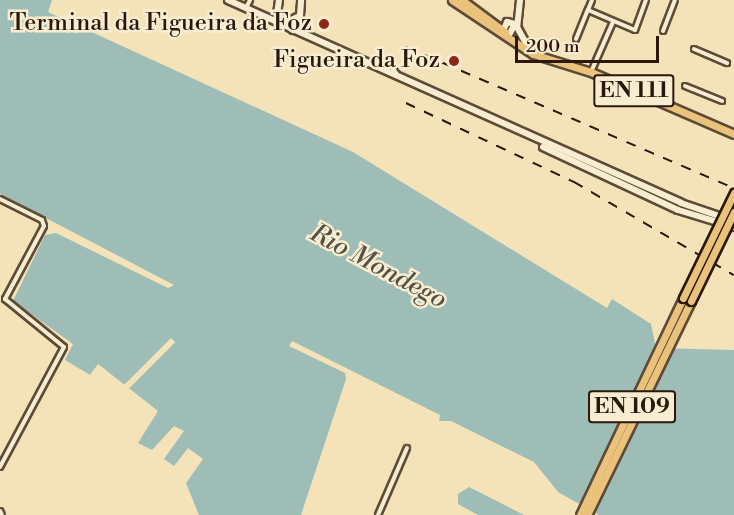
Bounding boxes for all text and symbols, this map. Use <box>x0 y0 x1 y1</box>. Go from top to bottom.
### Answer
place label: Terminal da Figueira da Foz <box>9 10 312 38</box>
marker: Terminal da Figueira da Foz <box>317 17 331 31</box>
scale bar <box>518 24 662 62</box>
text: 200 m <box>526 35 580 58</box>
place label: Figueira da Foz <box>273 47 440 75</box>
marker: Figueira da Foz <box>445 52 463 70</box>
road number: EN 111 <box>592 72 676 110</box>
water label: Rio Mondego <box>304 218 452 316</box>
road number: EN 109 <box>587 388 677 426</box>

